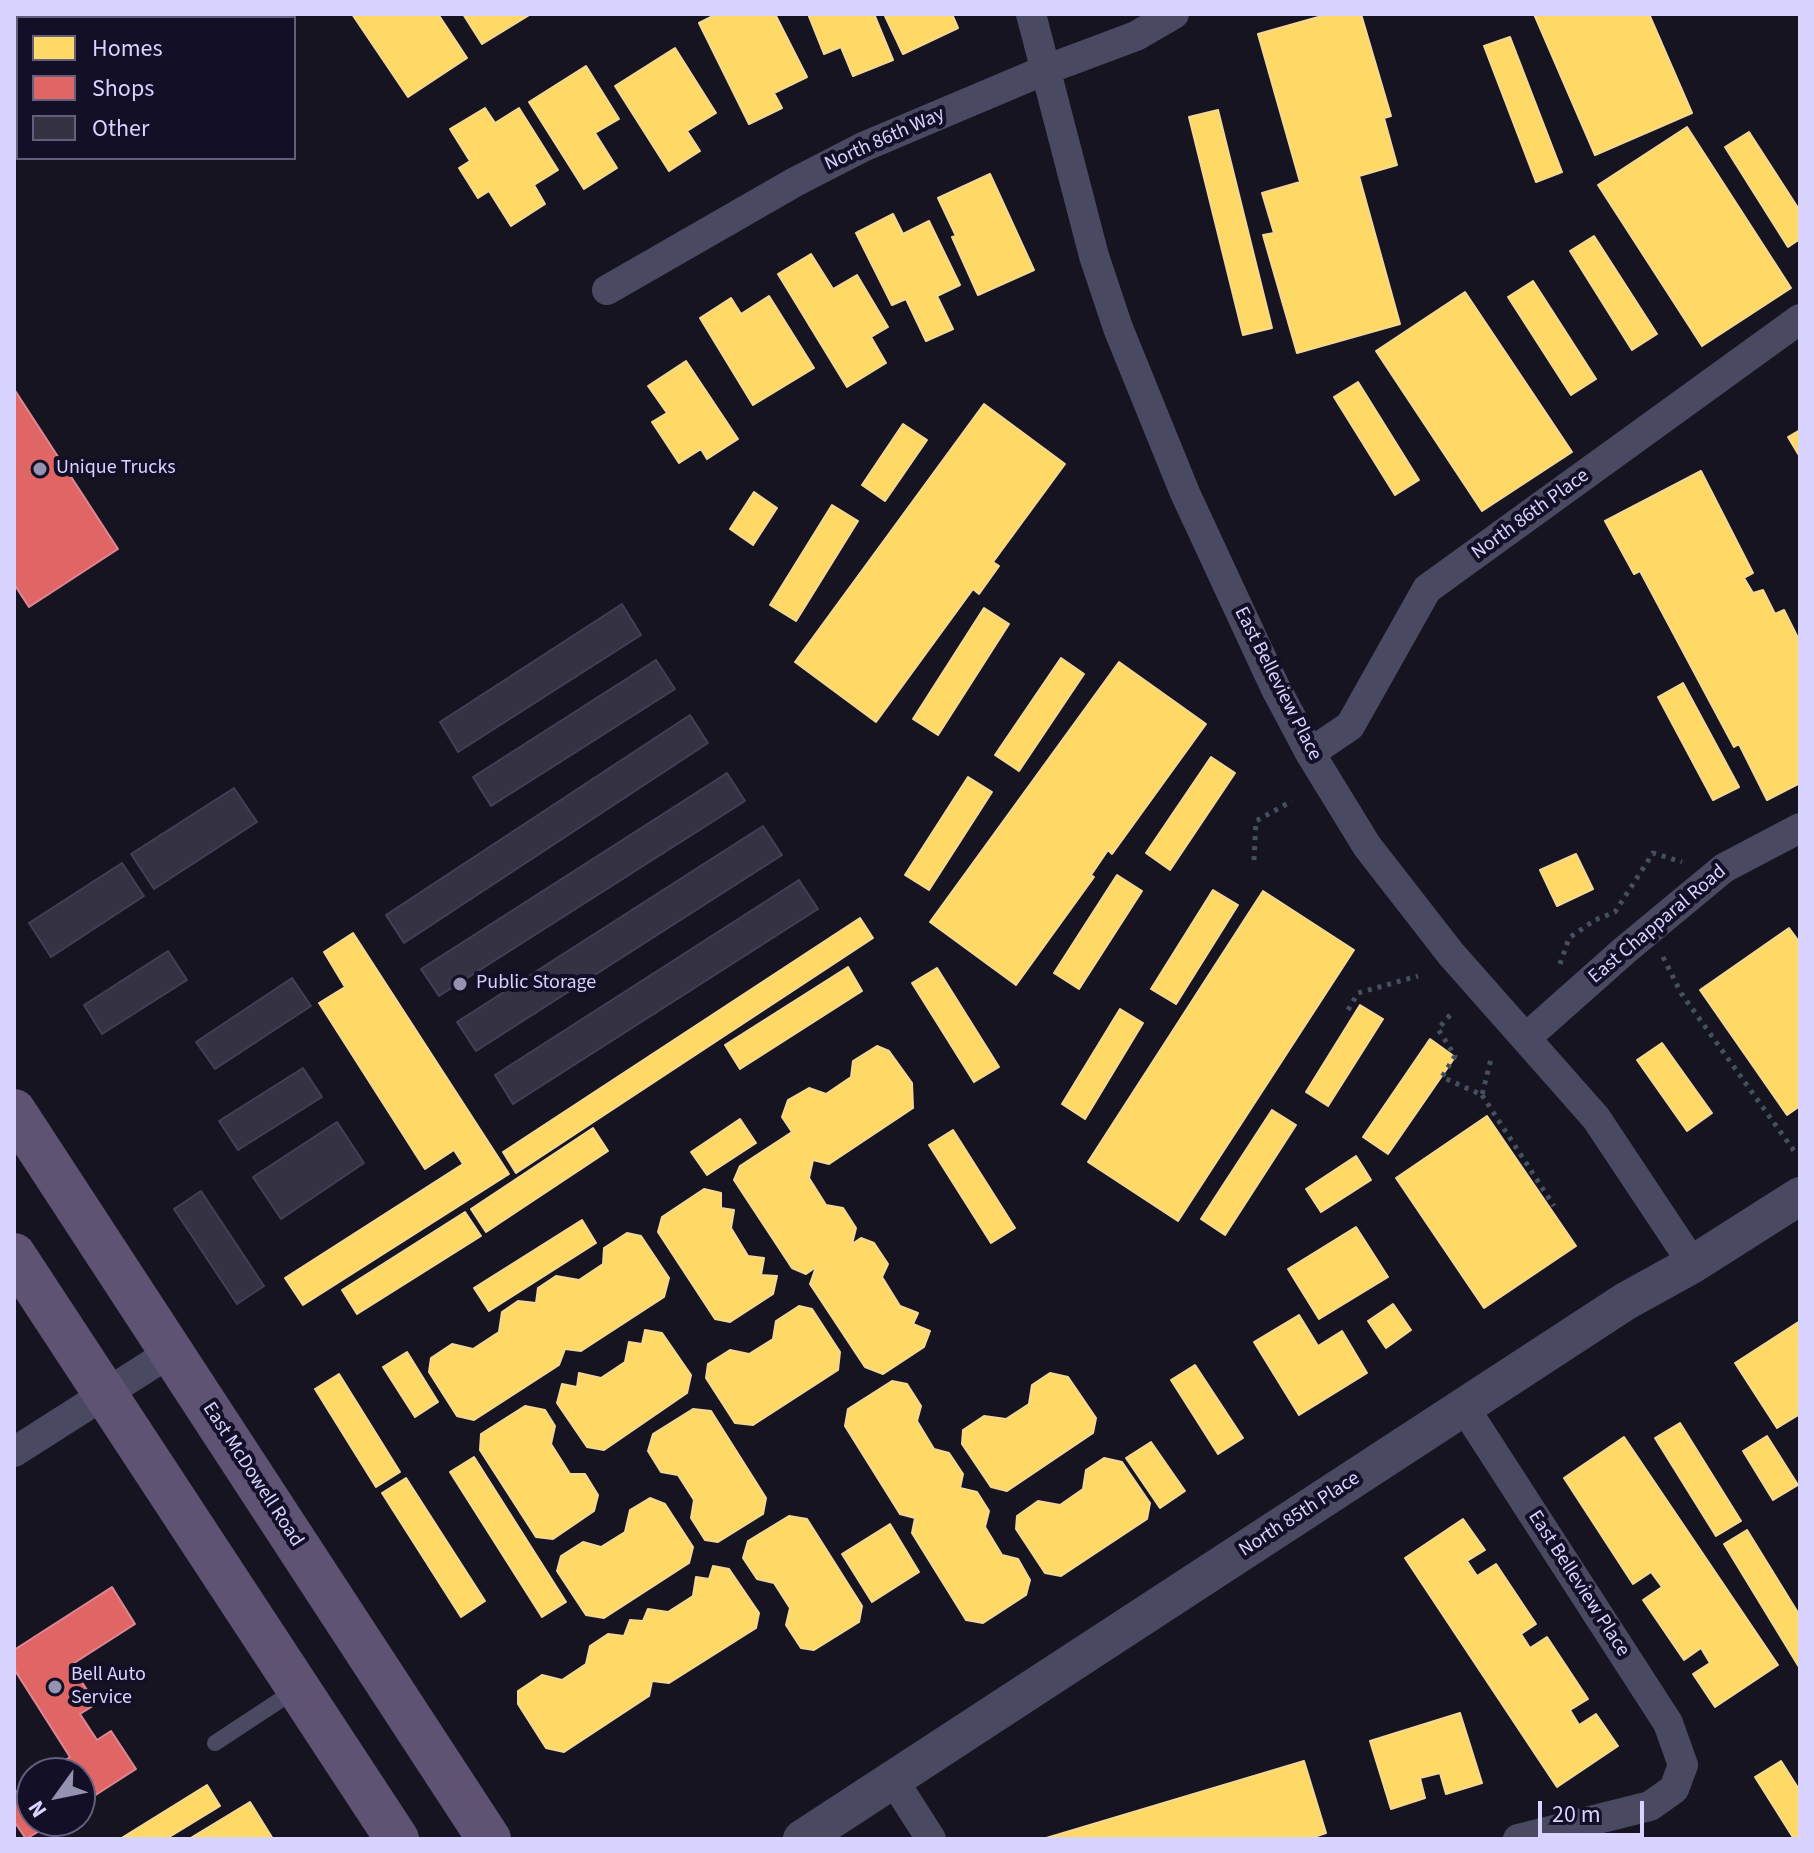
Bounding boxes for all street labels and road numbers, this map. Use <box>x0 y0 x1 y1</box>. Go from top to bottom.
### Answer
street label: North 86th Way <box>821 103 949 177</box>
street label: North 86th Place <box>1468 464 1594 566</box>
street label: East Belleview Place <box>1228 603 1326 765</box>
street label: East Chapparal Road <box>1584 860 1732 990</box>
street label: East McDowell Road <box>196 1398 308 1552</box>
street label: North 85th Place <box>1235 1467 1365 1563</box>
street label: East Belleview Place <box>1522 1507 1634 1661</box>

